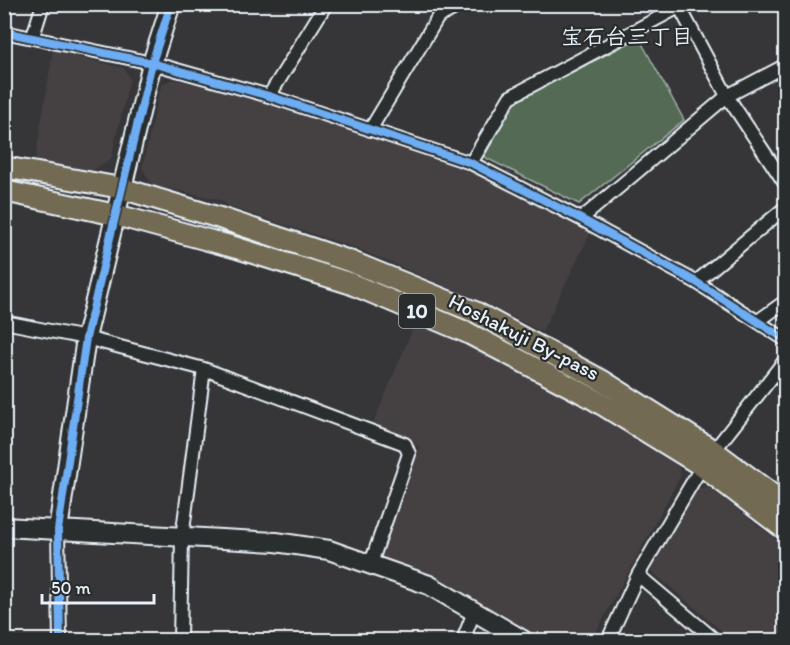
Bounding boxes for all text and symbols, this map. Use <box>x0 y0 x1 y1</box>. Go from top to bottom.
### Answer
district label: 宝石台三丁目 <box>561 23 693 50</box>
street label: Hoshakuji By-pass <box>445 288 604 385</box>
road number: 10 <box>399 294 435 328</box>
scale bar <box>42 567 154 605</box>
text: 50 m <box>51 577 91 599</box>

